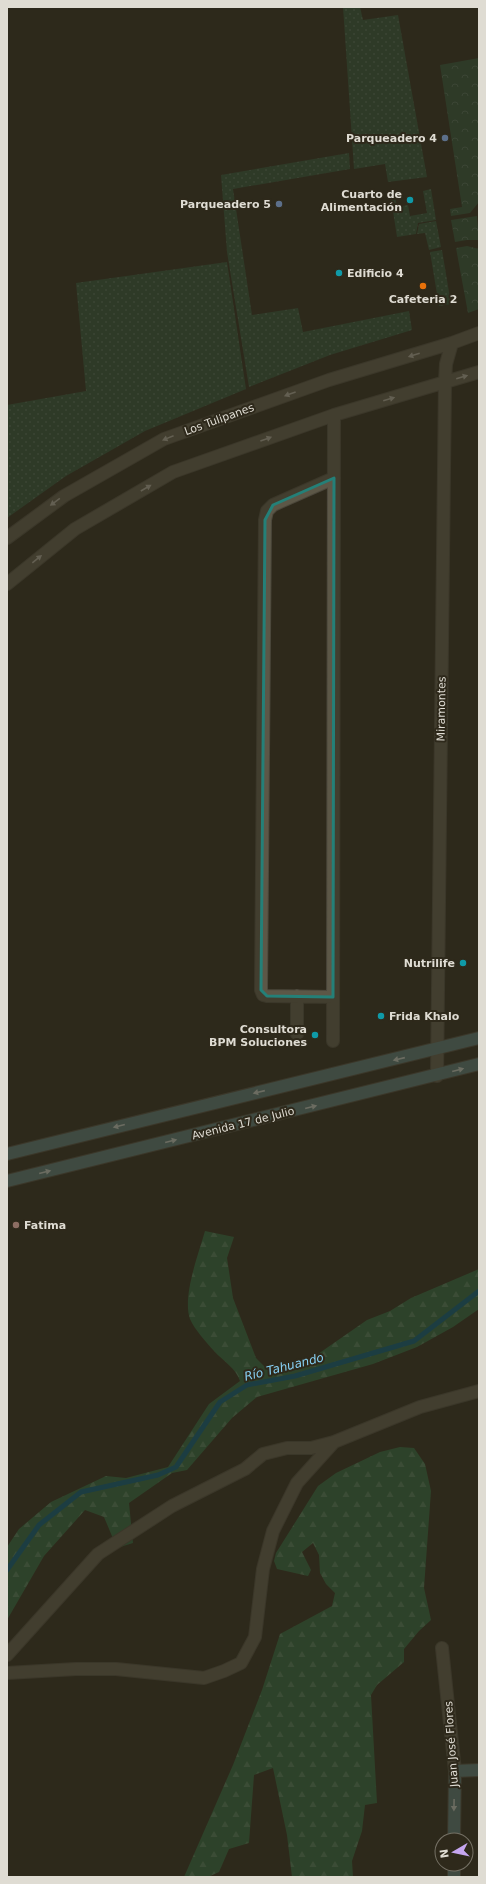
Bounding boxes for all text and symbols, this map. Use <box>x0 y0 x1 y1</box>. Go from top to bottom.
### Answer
place label: Parqueadero 4 <box>346 132 437 145</box>
marker: Parqueadero 4 <box>440 133 450 143</box>
place label: Cuarto de Alimentación <box>321 188 402 214</box>
marker: Cuarto de Alimentación <box>405 195 415 205</box>
place label: Parqueadero 5 <box>180 198 271 211</box>
marker: Parqueadero 5 <box>274 199 284 209</box>
place label: Edificio 4 <box>347 267 404 280</box>
marker: Edificio 4 <box>334 268 344 278</box>
marker: Cafeteria 2 <box>418 281 428 291</box>
place label: Cafeteria 2 <box>389 293 457 306</box>
one-way arrow <box>408 352 420 358</box>
one-way arrow <box>456 374 468 380</box>
one-way arrow <box>284 391 296 397</box>
one-way arrow <box>384 396 396 402</box>
street label: Los Tulipanes <box>183 401 256 438</box>
one-way arrow <box>163 435 174 441</box>
one-way arrow <box>260 436 272 442</box>
one-way arrow <box>140 484 152 491</box>
one-way arrow <box>50 498 60 506</box>
one-way arrow <box>32 555 43 564</box>
street label: Miramontes <box>434 676 449 742</box>
place label: Nutrilife <box>404 957 455 970</box>
marker: Nutrilife <box>458 958 468 968</box>
place label: Frida Khalo <box>389 1010 460 1023</box>
marker: Frida Khalo <box>376 1011 386 1021</box>
place label: Consultora BPM Soluciones <box>209 1023 307 1049</box>
marker: Consultora BPM Soluciones <box>310 1030 320 1040</box>
one-way arrow <box>392 1056 405 1062</box>
one-way arrow <box>452 1067 464 1073</box>
one-way arrow <box>252 1090 265 1096</box>
one-way arrow <box>305 1103 317 1109</box>
street label: Avenida 17 de Julio <box>191 1104 296 1143</box>
one-way arrow <box>112 1124 125 1130</box>
one-way arrow <box>165 1138 177 1144</box>
one-way arrow <box>39 1169 51 1175</box>
place label: Fatima <box>24 1219 66 1232</box>
marker: Fatima <box>11 1220 21 1230</box>
water label: Río Tahuando <box>243 1350 325 1384</box>
street label: Juan José Flores <box>442 1700 461 1788</box>
one-way arrow <box>451 1799 457 1812</box>
north arrow <box>434 1832 474 1872</box>
text: N <box>437 1848 452 1859</box>

